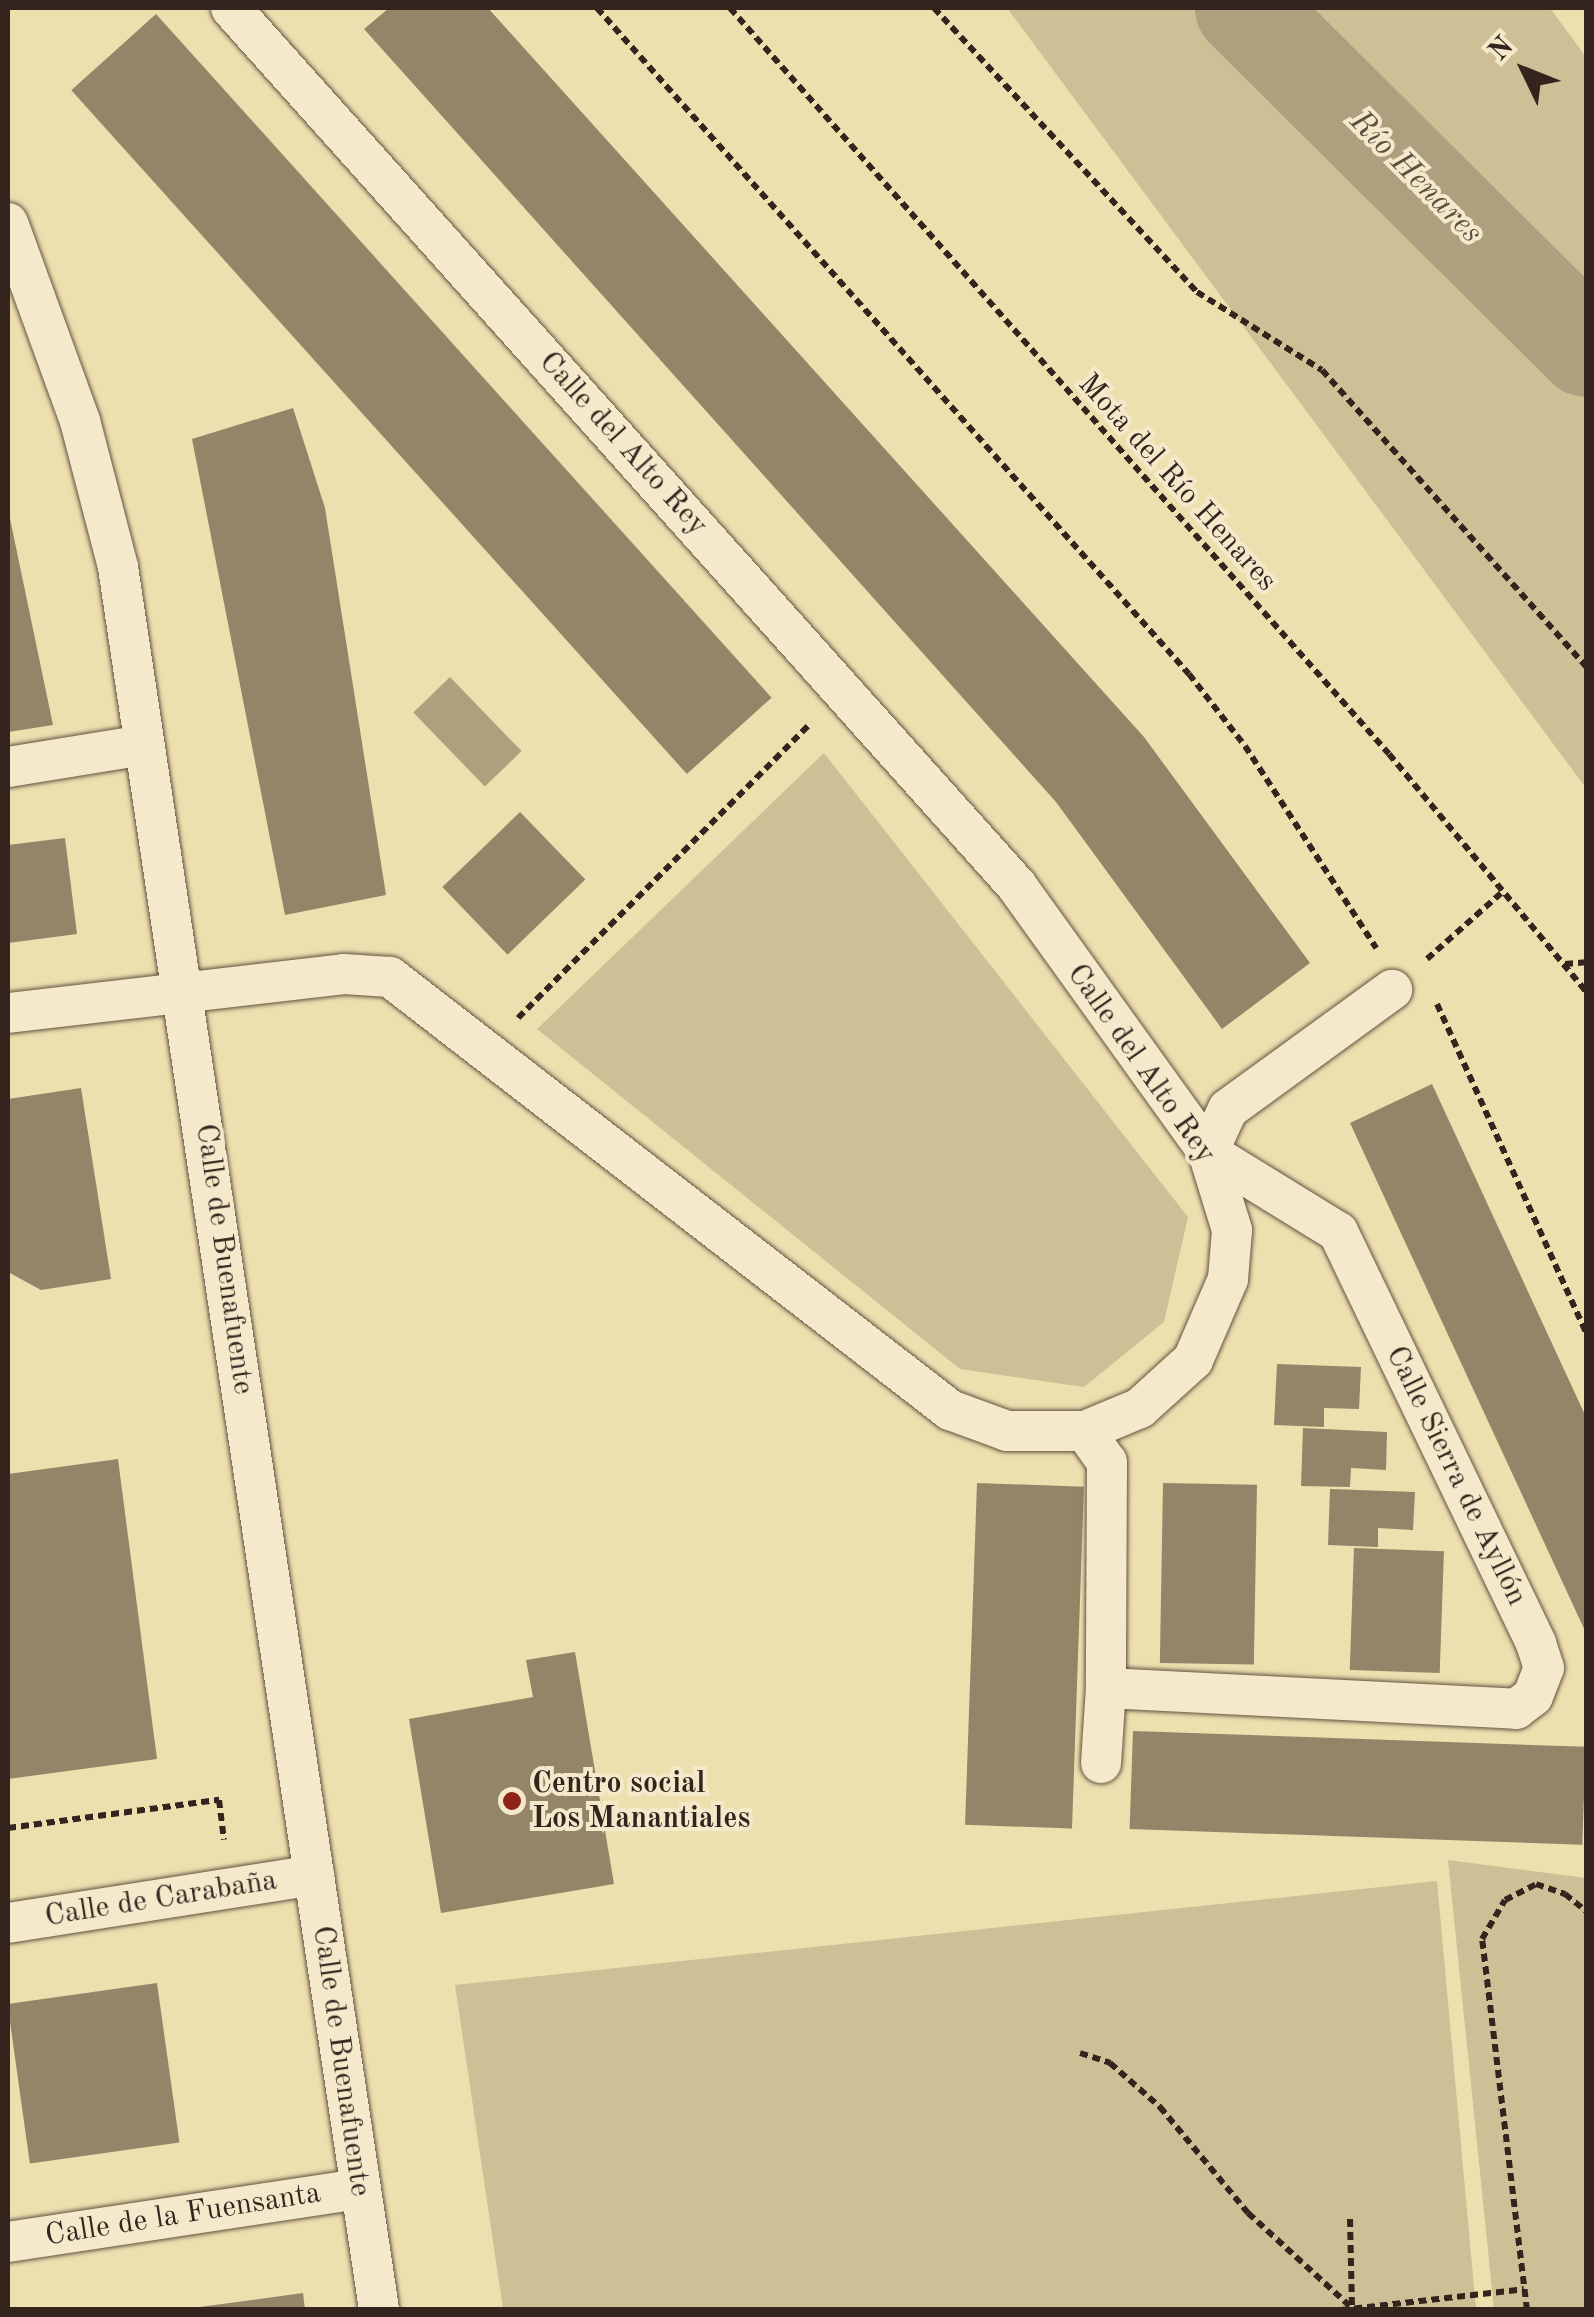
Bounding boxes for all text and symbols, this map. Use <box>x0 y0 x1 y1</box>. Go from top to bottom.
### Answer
north arrow <box>1474 20 1574 120</box>
text: N <box>1485 32 1520 67</box>
water label: Río Henares <box>1341 104 1489 252</box>
street label: Calle del Alto Rey <box>531 345 715 543</box>
street label: Mota del Río Henares <box>1070 367 1284 599</box>
street label: Calle del Alto Rey <box>1059 957 1223 1171</box>
street label: Calle de Buenafuente <box>187 1121 261 1397</box>
street label: Calle Sierra de Ayllón <box>1378 1340 1534 1612</box>
place label: Centro social Los Manantiales <box>532 1766 750 1836</box>
marker: Centro social Los Manantiales <box>501 1790 523 1812</box>
street label: Calle de Carabaña <box>42 1863 280 1935</box>
street label: Calle de Buenafuente <box>304 1923 378 2199</box>
street label: Calle de la Fuensanta <box>43 2175 323 2255</box>

